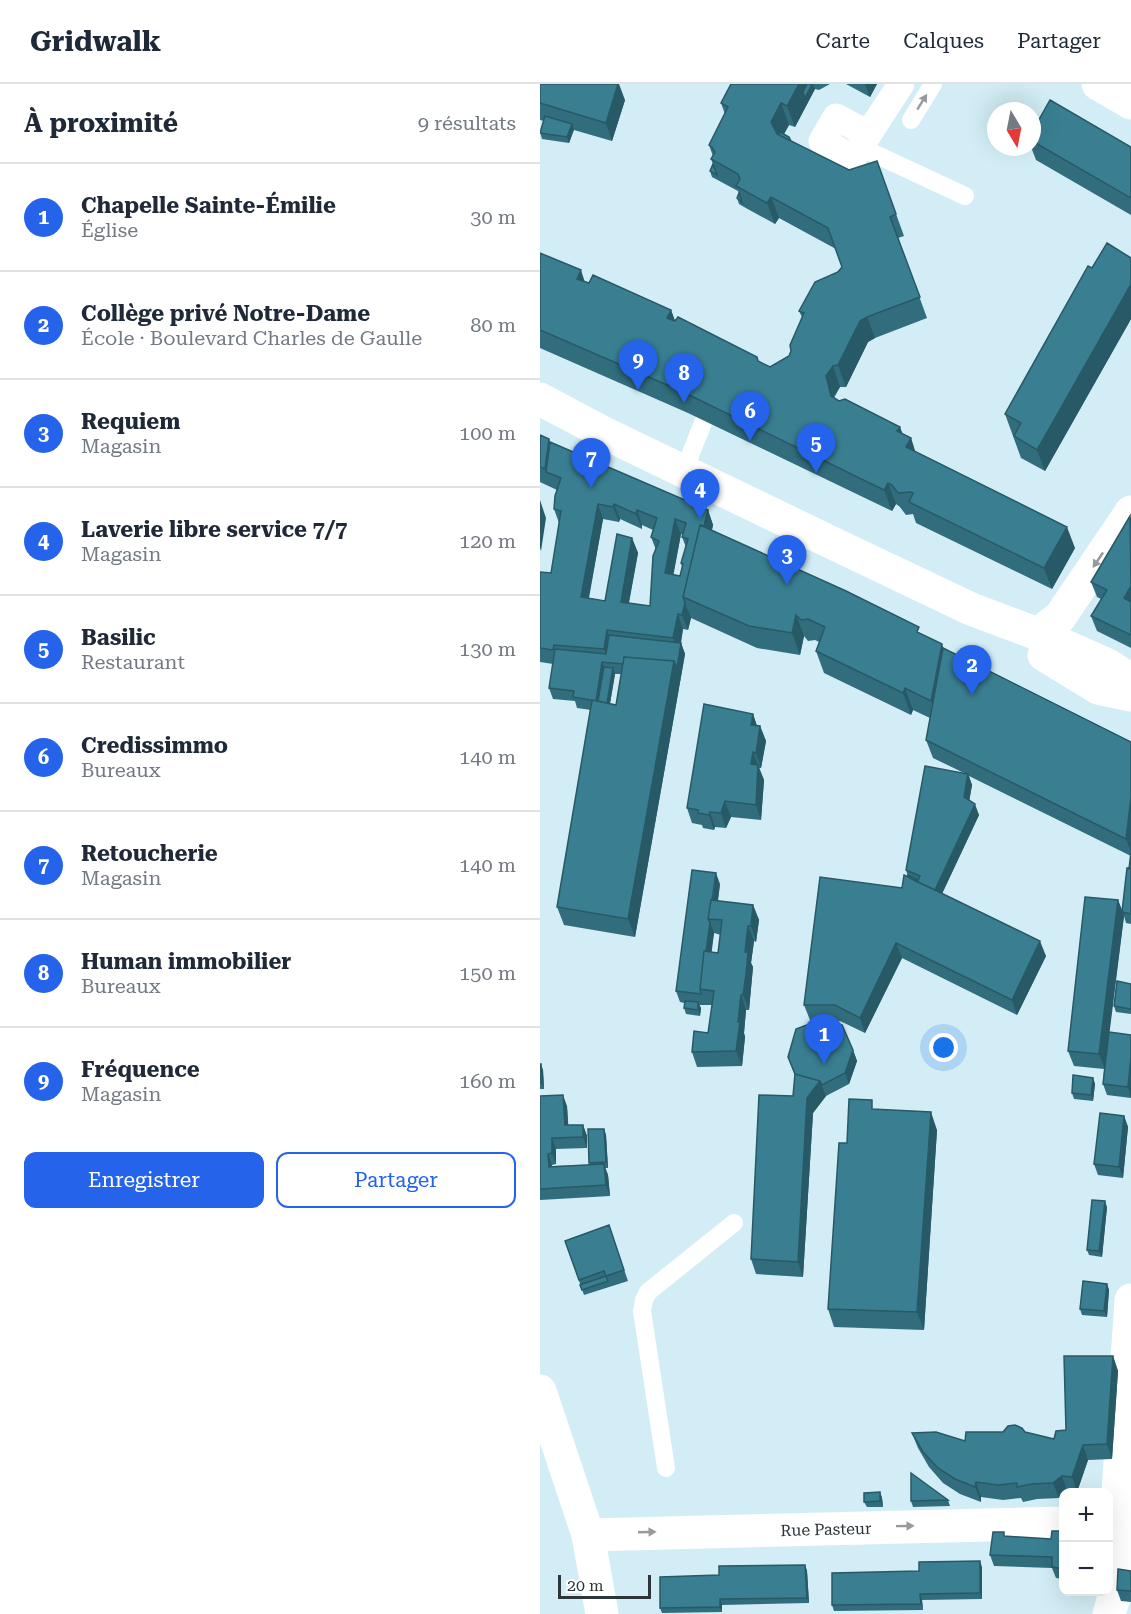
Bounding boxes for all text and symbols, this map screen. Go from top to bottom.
text: Gridwalk [30,25,161,58]
text: Carte [816,29,870,53]
text: Calques [903,29,984,53]
text: Partager [1017,29,1101,53]
one-way arrow [916,94,927,110]
north arrow [987,102,1041,156]
text: À proximité [24,108,178,138]
text: 9 résultats [418,111,516,135]
text: Chapelle Sainte-Émilie [81,193,336,218]
text: 1 [38,205,49,229]
text: 30 m [470,205,516,229]
text: Église [81,218,138,242]
text: Collège privé Notre-Dame [81,301,370,326]
text: 2 [38,313,49,337]
text: 80 m [470,313,516,337]
text: École · Boulevard Charles de Gaulle [81,326,422,350]
pin: 9 [618,340,658,390]
pin: 8 [664,354,704,403]
pin: 6 [730,392,770,441]
text: Requiem [81,409,180,434]
text: 3 [38,421,49,445]
text: 100 m [459,421,516,445]
pin: 5 [796,424,836,473]
text: Magasin [81,434,161,458]
pin: 7 [572,438,610,488]
pin: 4 [680,470,720,519]
text: Laverie libre service 7/7 [81,517,347,542]
text: 4 [38,529,49,553]
text: 120 m [459,529,516,553]
pin: 3 [768,536,806,585]
text: Magasin [81,542,161,566]
one-way arrow [1092,552,1104,568]
text: Basilic [81,625,156,650]
text: 5 [38,637,49,661]
text: 130 m [459,637,516,661]
pin: 2 [952,646,992,695]
text: Restaurant [81,650,185,674]
text: Credissimmo [81,733,228,758]
text: 6 [38,745,49,769]
text: 140 m [459,745,516,769]
text: Bureaux [81,758,160,782]
text: Retoucherie [81,841,218,866]
text: 7 [38,853,49,877]
text: 140 m [459,853,516,877]
text: Magasin [81,866,161,890]
text: Human immobilier [81,949,291,974]
text: 8 [38,961,49,985]
text: 150 m [459,961,516,985]
text: Bureaux [81,974,160,998]
pin: 1 [804,1014,844,1064]
your location [929,1033,958,1062]
text: Fréquence [81,1057,200,1082]
text: 9 [38,1069,49,1093]
text: 160 m [459,1069,516,1093]
text: Magasin [81,1082,161,1106]
button: Enregistrer [24,1152,264,1208]
button: Partager [276,1152,516,1208]
map controls [1059,1488,1113,1596]
button: + [1059,1488,1113,1542]
street label: Rue Pasteur [780,1518,872,1540]
one-way arrow [895,1522,914,1531]
one-way arrow [637,1528,656,1537]
button: − [1059,1542,1113,1596]
scale bar [558,1572,651,1600]
text: 20 m [567,1576,604,1595]

